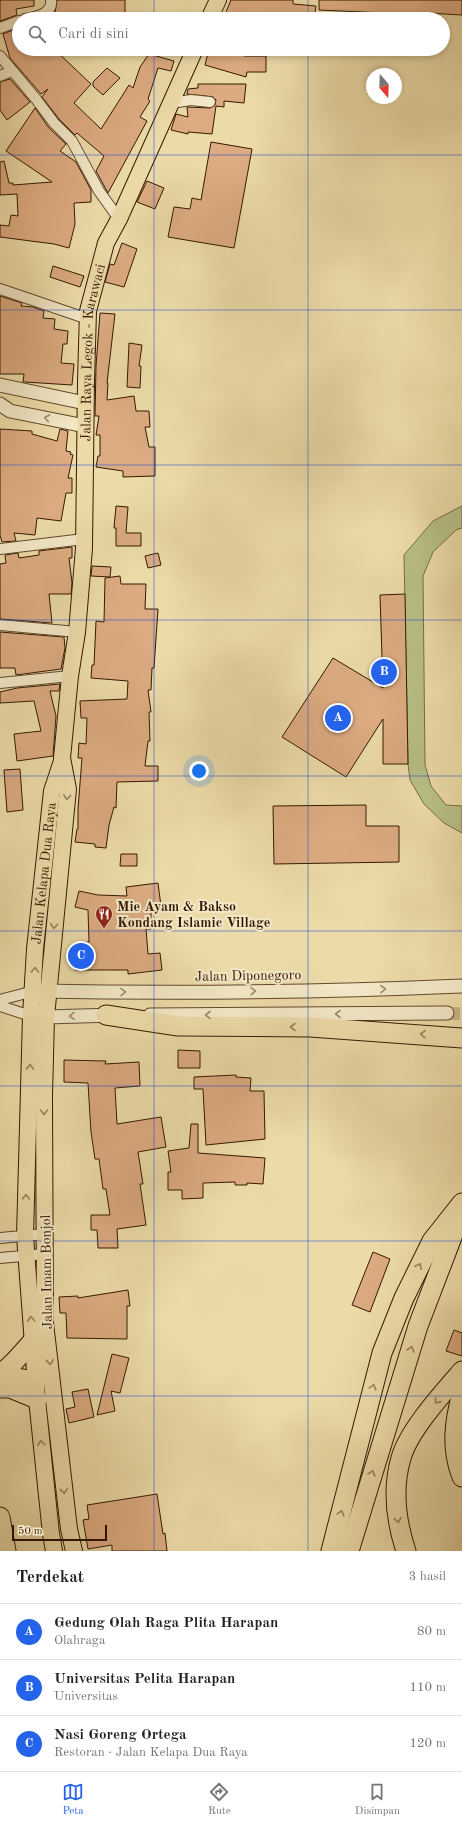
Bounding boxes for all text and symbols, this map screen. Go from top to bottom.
search box [12,12,450,56]
icon: search [26,23,48,45]
text: Cari di sini [58,27,129,42]
north arrow [366,68,402,104]
street label: Jalan Raya Legok - Karawaci [79,262,108,441]
one-way arrow [44,415,50,423]
pin: B [371,657,397,687]
pin: A [325,703,351,733]
your location [189,761,209,781]
one-way arrow [63,794,72,800]
street label: Jalan Kelapa Dua Raya [30,802,59,945]
place label: Mie Ayam & Bakso Kondang Islamic Village [117,900,270,930]
restaurant icon: Mie Ayam & Bakso Kondang Islamic Village [94,904,114,929]
one-way arrow [49,923,58,929]
pin: C [68,941,94,971]
one-way arrow [30,967,39,973]
street label: Jalan Diponegoro [195,968,302,984]
one-way arrow [380,984,386,993]
one-way arrow [250,987,256,995]
one-way arrow [120,988,126,996]
one-way arrow [205,1010,211,1019]
one-way arrow [335,1010,341,1018]
one-way arrow [69,1012,75,1020]
one-way arrow [290,1023,296,1031]
one-way arrow [420,1030,426,1038]
one-way arrow [26,1064,34,1070]
one-way arrow [40,1109,48,1115]
one-way arrow [22,1194,30,1200]
street label: Jalan Imam Bonjol [39,1214,55,1329]
one-way arrow [414,1263,422,1271]
one-way arrow [26,1316,35,1322]
one-way arrow [406,1346,415,1353]
one-way arrow [45,1359,54,1365]
one-way arrow [368,1384,377,1391]
one-way arrow [435,1397,442,1404]
one-way arrow [37,1440,46,1446]
one-way arrow [367,1470,376,1477]
one-way arrow [59,1488,68,1494]
one-way arrow [336,1510,345,1517]
one-way arrow [393,1517,402,1523]
scale bar [12,1523,107,1542]
text: 50 m [18,1526,43,1537]
text: Terdekat [16,1569,84,1586]
text: 3 hasil [409,1570,446,1583]
text: Gedung Olah Raga Plita Harapan [54,1616,278,1631]
text: A [24,1625,34,1638]
text: 80 m [417,1625,446,1638]
text: Olahraga [54,1634,105,1647]
text: Universitas Pelita Harapan [54,1672,235,1687]
text: B [24,1681,34,1694]
text: 110 m [409,1681,446,1694]
text: Universitas [54,1690,118,1703]
text: Nasi Goreng Ortega [54,1728,187,1743]
text: C [25,1737,33,1750]
text: 120 m [409,1737,446,1750]
text: Restoran · Jalan Kelapa Dua Raya [54,1746,248,1759]
tab: Peta [62,1781,84,1819]
tab: Rute [208,1781,231,1819]
tab: Disimpan [355,1781,400,1819]

